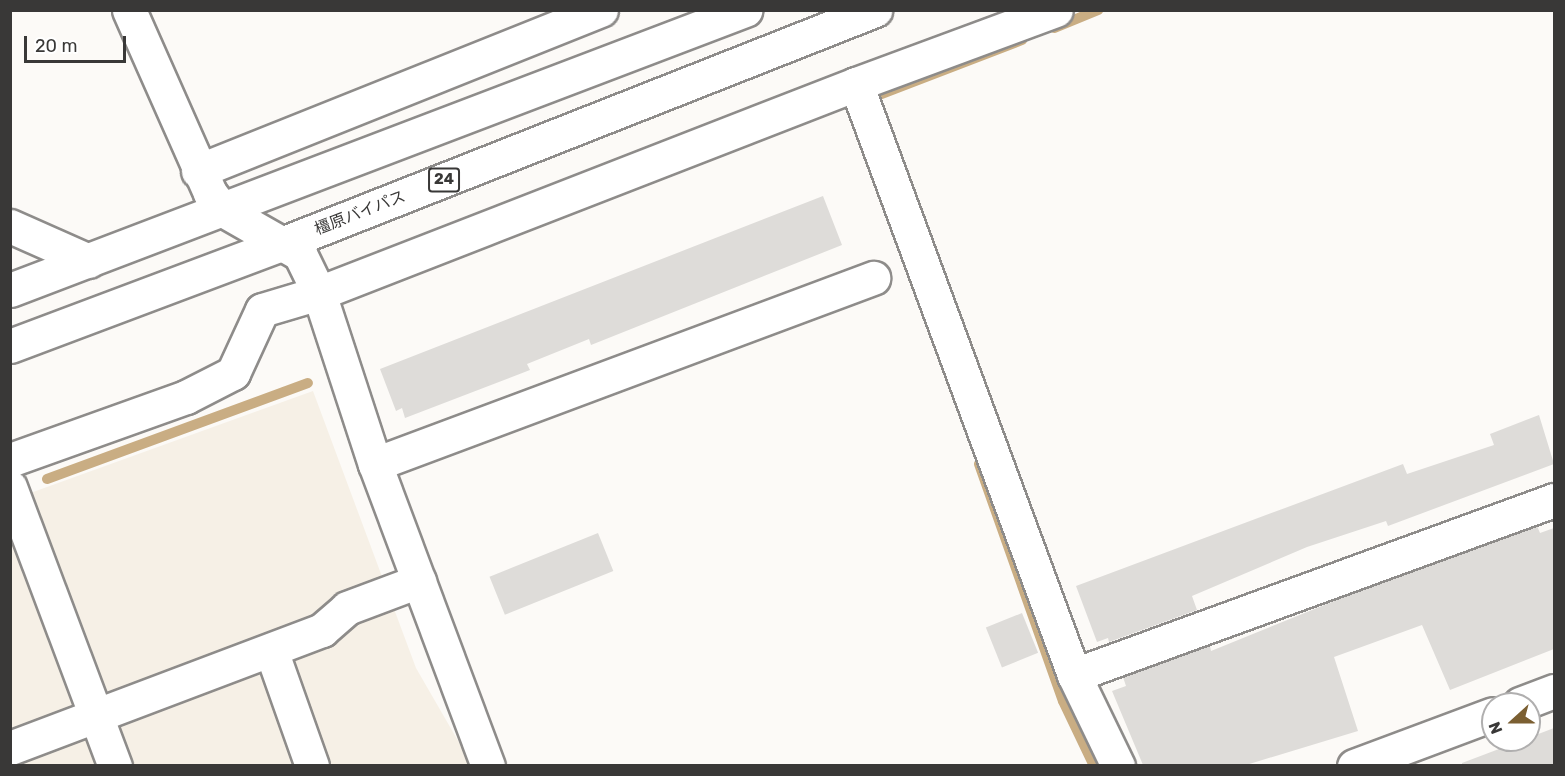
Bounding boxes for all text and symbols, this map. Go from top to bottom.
scale bar [27,24,129,62]
text: 20 m [35,35,77,57]
road number: 24 [428,168,460,192]
street label: 橿原バイパス [312,187,408,239]
north arrow [1481,692,1541,752]
text: N [1485,719,1507,737]

